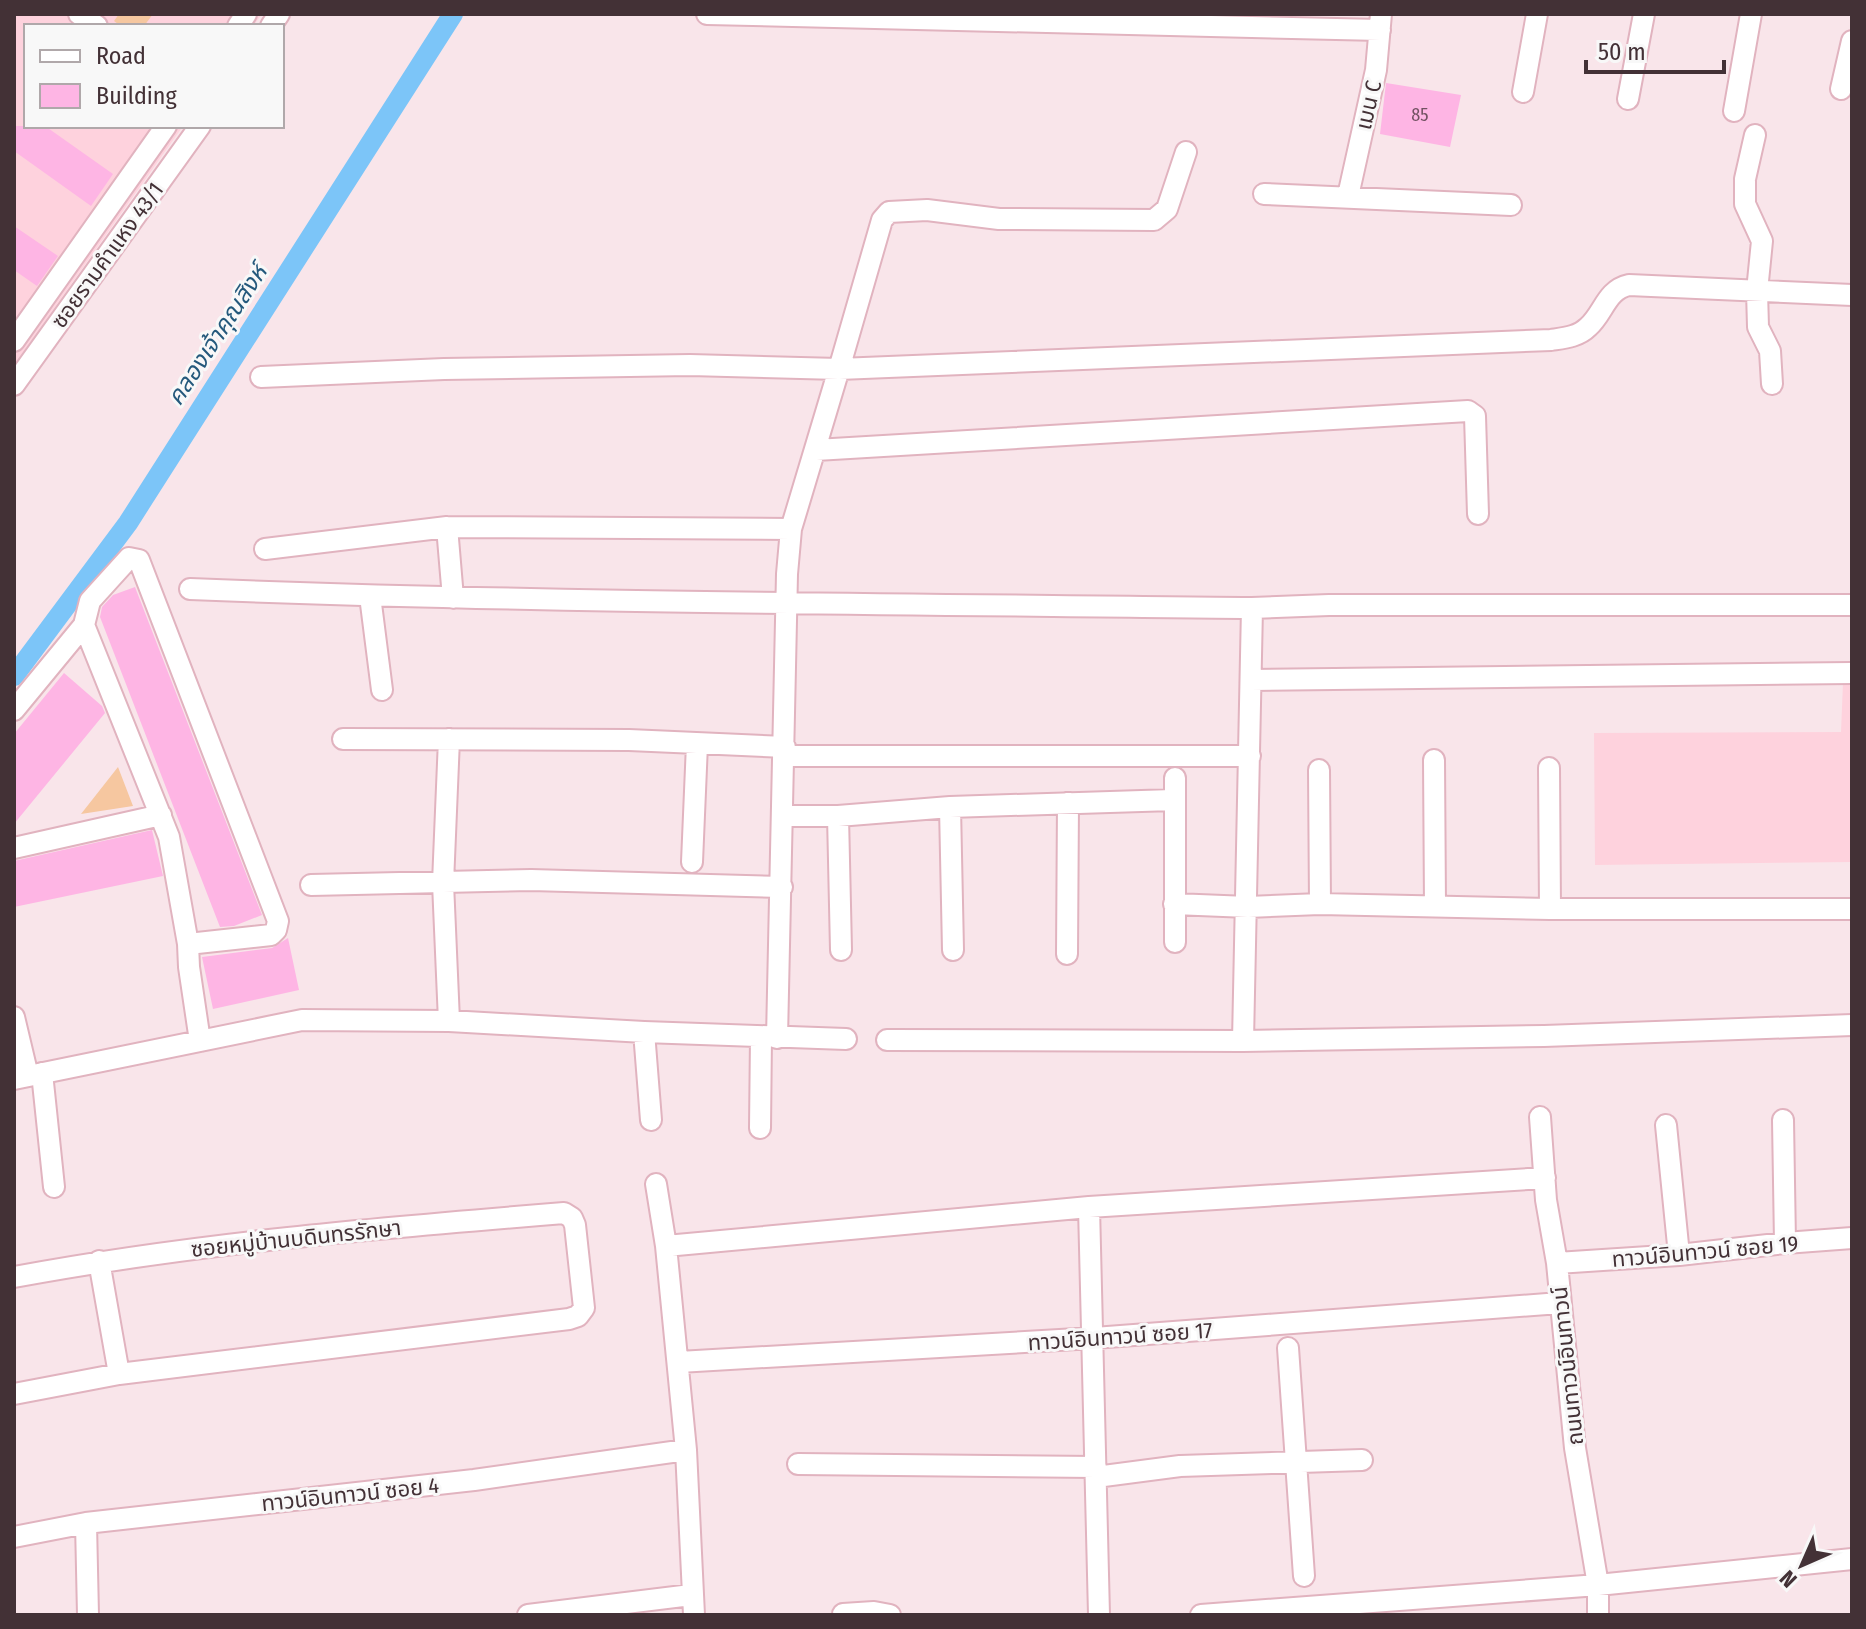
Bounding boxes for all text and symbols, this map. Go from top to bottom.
legend [24,24,284,128]
scale bar [1586,24,1724,74]
text: 50 m [1598,38,1646,66]
text: Road [96,42,146,70]
street label: เมน C [1350,78,1387,132]
text: Building [96,82,178,110]
house number: 85 [1411,104,1429,126]
street label: ซอยรามคำแหง 43/1 [46,177,169,333]
water label: คลองเจ้าคุณสิงห์ [161,256,276,411]
street label: ซอยหมู่บ้านบดินทรรักษา [189,1214,403,1263]
street label: ทาวน์อินทาวน์ ซอย 19 [1611,1230,1799,1273]
street label: ถนนทาวน์อินทาวน์ [1546,1285,1589,1447]
street label: ทาวน์อินทาวน์ ซอย 17 [1027,1317,1213,1356]
street label: ทาวน์อินทาวน์ ซอย 4 [260,1472,440,1517]
north arrow [1762,1525,1842,1605]
text: N [1774,1565,1802,1593]

